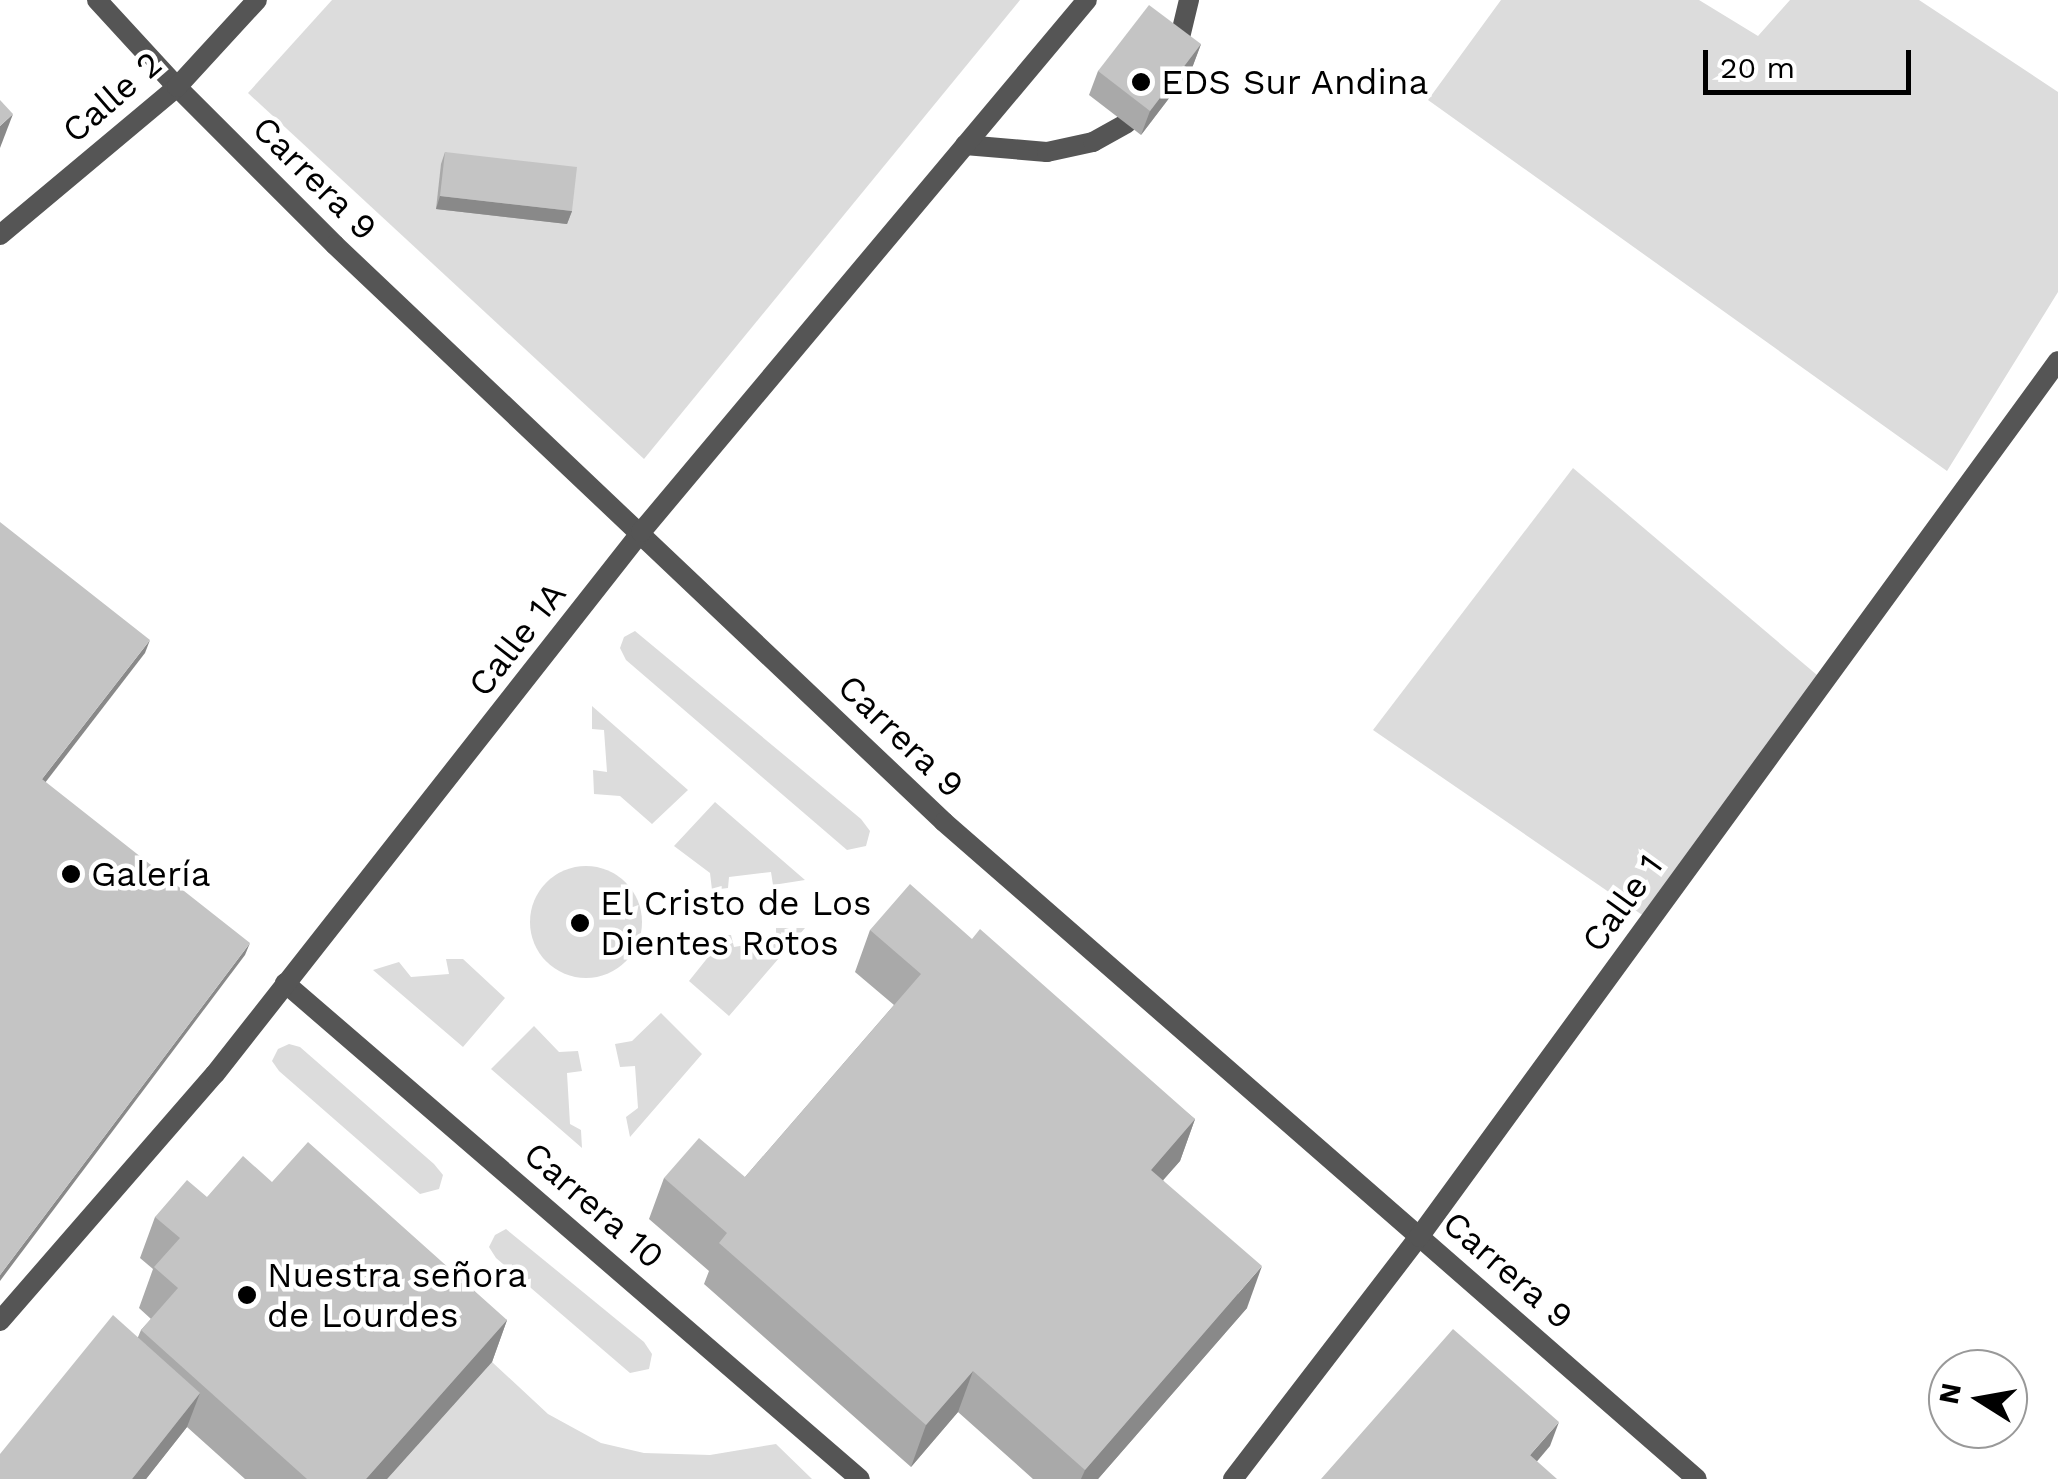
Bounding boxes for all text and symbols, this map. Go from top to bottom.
scale bar [1708,30,1916,92]
street label: Calle 2 [54,43,170,151]
text: 20 m [1720,50,1795,85]
place label: EDS Sur Andina [1161,61,1430,103]
marker: EDS Sur Andina [1130,71,1152,93]
street label: Carrera 9 [244,107,386,249]
street label: Calle 1A [459,573,575,705]
street label: Carrera 9 [829,666,973,806]
street label: Calle 1 [1572,846,1672,960]
place label: Galería [91,853,210,895]
marker: Galería [60,863,82,885]
place label: El Cristo de Los Dientes Rotos [600,882,873,964]
marker: El Cristo de Los Dientes Rotos [569,912,591,934]
street label: Carrera 10 [515,1132,673,1278]
street label: Carrera 9 [1434,1202,1582,1338]
place label: Nuestra señora de Lourdes [267,1254,528,1336]
marker: Nuestra señora de Lourdes [236,1284,258,1306]
north arrow [1928,1349,2028,1449]
text: N [1932,1380,1968,1407]

